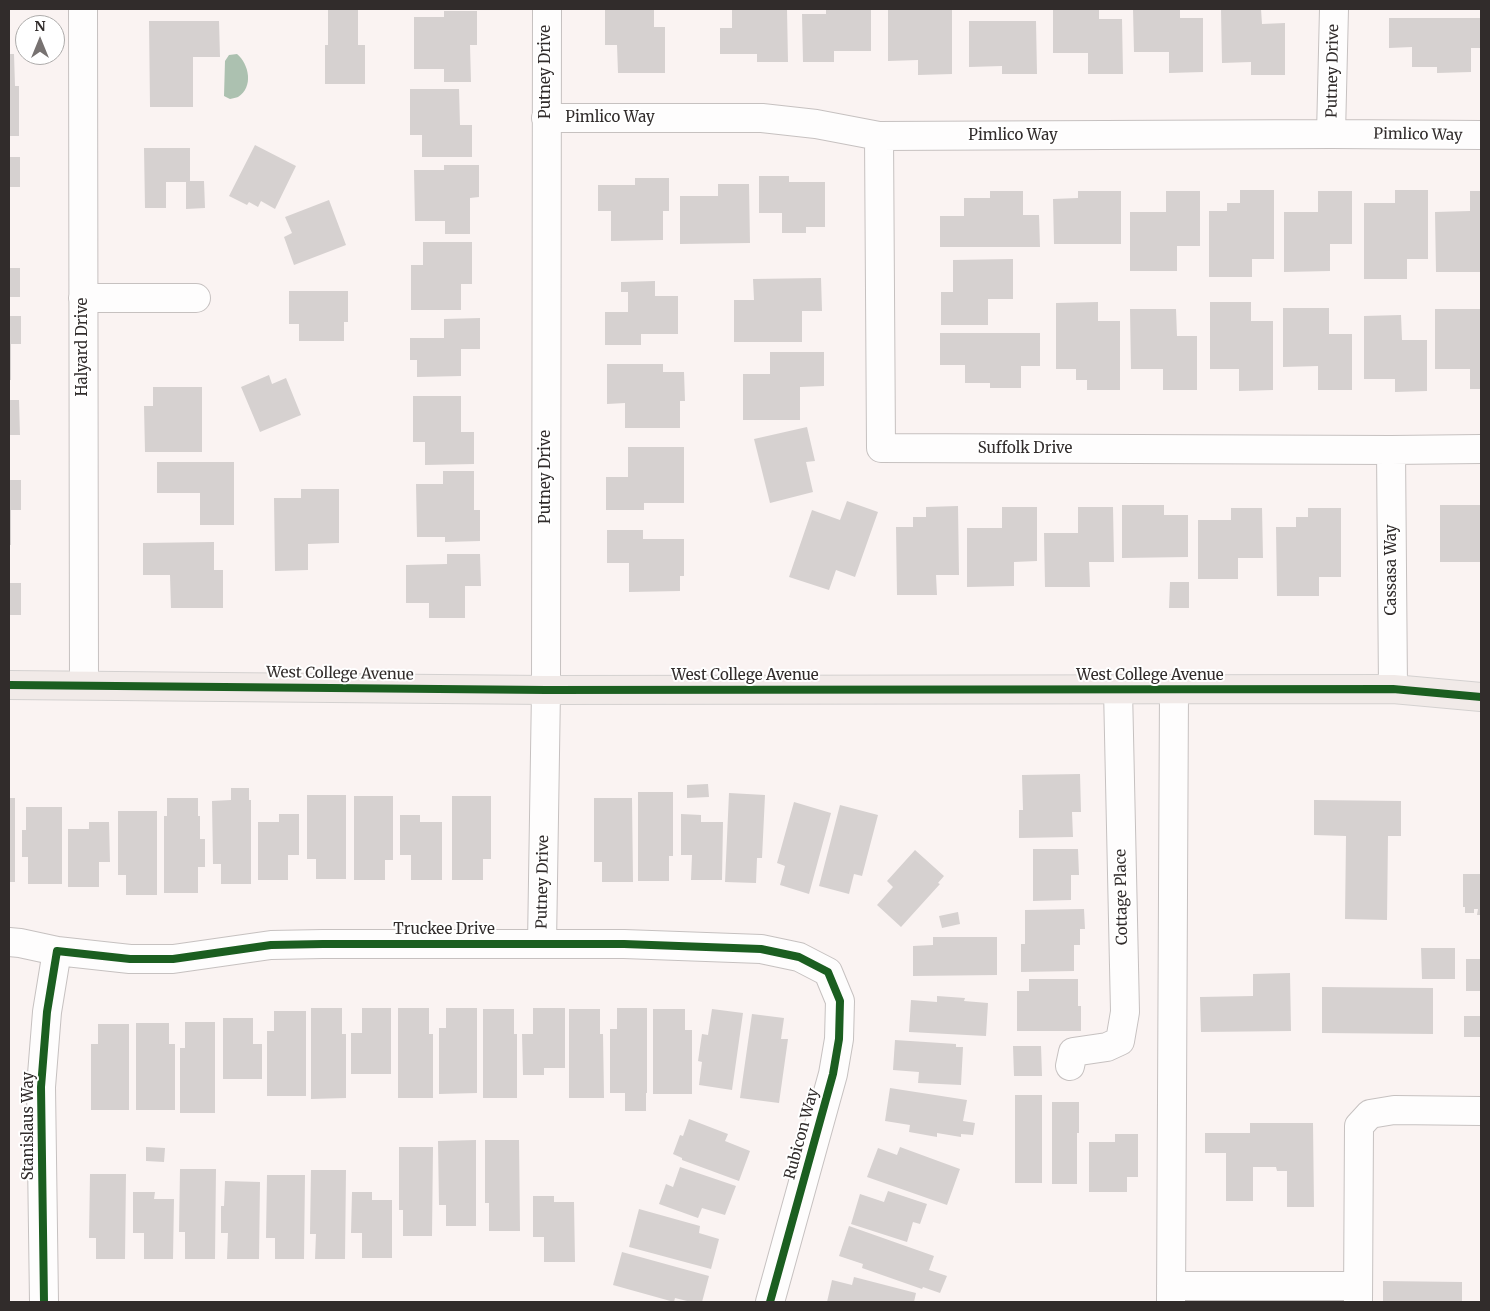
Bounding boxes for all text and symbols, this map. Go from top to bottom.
north arrow [15,15,65,65]
text: N [34,17,46,35]
street label: Putney Drive [1323,24,1343,118]
street label: Putney Drive [537,25,555,119]
street label: Pimlico Way [565,109,655,127]
street label: Pimlico Way [1373,125,1463,145]
street label: Pimlico Way [968,127,1058,145]
street label: Halyard Drive [74,298,92,396]
street label: Putney Drive [537,430,555,524]
street label: Suffolk Drive [978,440,1072,458]
street label: Cassasa Way [1383,524,1401,616]
street label: West College Avenue [266,664,414,684]
street label: West College Avenue [671,667,819,685]
street label: West College Avenue [1076,667,1224,685]
street label: Putney Drive [533,835,553,929]
street label: Cottage Place [1112,849,1132,945]
street label: Truckee Drive [393,921,495,939]
street label: Stanislaus Way [20,1072,38,1180]
street label: Rubicon Way [781,1086,823,1182]

